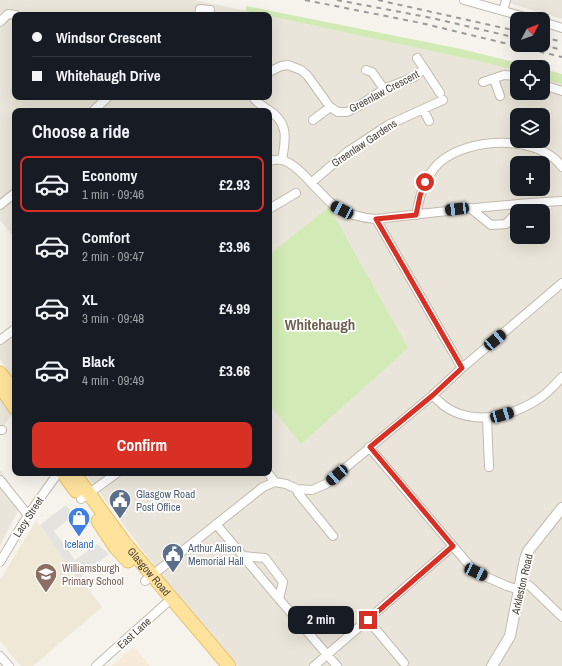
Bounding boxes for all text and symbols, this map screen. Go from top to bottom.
north arrow [510,12,550,52]
map controls [510,12,550,244]
text: Windsor Crescent [56,27,161,48]
button: locate [510,60,550,100]
text: Whitehaugh Drive [56,65,161,86]
street label: Greenlaw Crescent [347,66,422,115]
button: layers [510,108,550,148]
street label: Greenlaw Gardens [329,116,400,170]
text: Choose a ride [32,119,130,144]
button: + [510,156,550,196]
text: Economy [82,165,137,186]
icon: car [34,166,70,202]
route start [416,173,434,191]
text: £2.93 [219,174,250,195]
text: 1 min · 09:46 [82,186,144,203]
car [329,199,355,221]
car [444,202,470,216]
button: − [510,204,550,244]
text: Comfort [82,227,130,248]
icon: car [34,228,70,264]
text: £3.96 [219,236,250,257]
text: 2 min · 09:47 [82,248,144,265]
text: XL [82,289,98,310]
icon: car [34,290,70,326]
text: £4.99 [219,298,250,319]
text: 3 min · 09:48 [82,310,144,327]
district label: Whitehaugh [285,314,355,335]
car [482,328,508,352]
text: Black [82,351,115,372]
icon: car [34,352,70,388]
text: £3.66 [219,360,250,381]
text: 4 min · 09:49 [82,372,144,389]
car [489,406,515,424]
button: Confirm [32,422,252,468]
car [324,463,350,487]
public building icon: Glasgow Road Post Office [107,487,133,520]
place label: Glasgow Road Post Office [136,487,195,514]
street label: Lacy Street [10,494,47,540]
shop icon: Iceland [66,505,92,538]
place label: Iceland [64,537,94,551]
public building icon: Arthur Allison Memorial Hall [160,541,186,574]
place label: Arthur Allison Memorial Hall [187,541,244,568]
street label: Glasgow Road [125,544,174,599]
street label: Arkleston Road [508,552,536,617]
school or university icon: Williamsburgh Primary School [33,561,59,594]
place label: Williamsburgh Primary School [62,561,124,588]
car [463,561,489,583]
callout: 2 min [288,606,354,634]
text: 2 min [307,611,335,628]
route end [359,611,377,629]
street label: East Lane [114,614,154,652]

